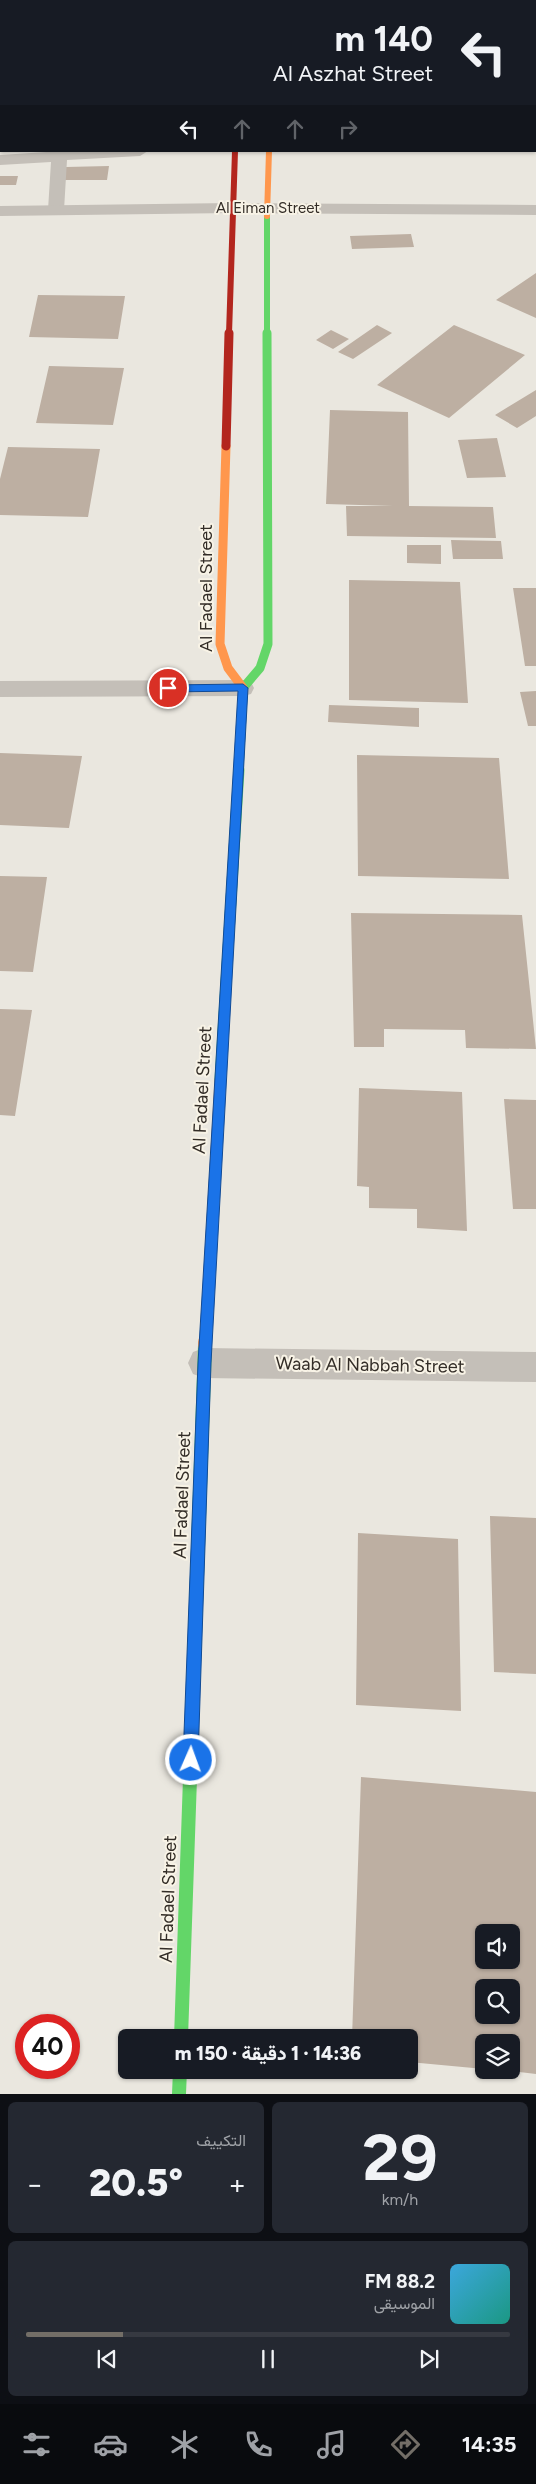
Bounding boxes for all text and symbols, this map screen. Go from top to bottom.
text: 140 m [335,18,433,60]
icon: left [451,20,516,85]
text: Al Aszhat Street [273,60,433,87]
icon: left [175,115,203,143]
icon: ahead [228,115,256,143]
icon: ahead [281,115,309,143]
icon: right [334,115,362,143]
street label: Al Eiman Street [216,199,320,217]
street label: Al Fadael Street [195,524,217,652]
pin [147,667,189,709]
icon: arrive [154,674,182,702]
street label: Al Fadael Street [188,1025,216,1154]
street label: Waab Al Nabbah Street [275,1352,465,1378]
street label: Al Fadael Street [169,1431,195,1559]
position arrow [164,1733,216,1785]
street label: Al Fadael Street [155,1835,181,1963]
map controls [475,1924,520,2079]
button: sound [475,1924,520,1969]
button: search [475,1979,520,2024]
speed limit sign: 40 [15,2014,80,2079]
button: layers [475,2034,520,2079]
text: 14:36 · 1 دقيقة · 150 m [175,2042,361,2065]
text: 29 [362,2118,438,2196]
text: التكييف [196,2131,246,2150]
text: 20.5° [89,2160,183,2206]
text: − [26,2167,43,2201]
text: + [229,2167,246,2201]
text: km/h [382,2190,418,2209]
text: 88.2 FM [365,2270,435,2293]
text: الموسيقى [374,2294,435,2313]
icon: previous [93,2345,121,2373]
icon: pause [254,2345,282,2373]
icon: next [415,2345,443,2373]
icon: filters [19,2427,54,2462]
icon: car [93,2427,128,2462]
icon: climate [167,2427,202,2462]
icon: phone [241,2427,276,2462]
icon: music [314,2427,349,2462]
icon: directions [388,2427,423,2462]
text: 14:35 [462,2431,517,2458]

